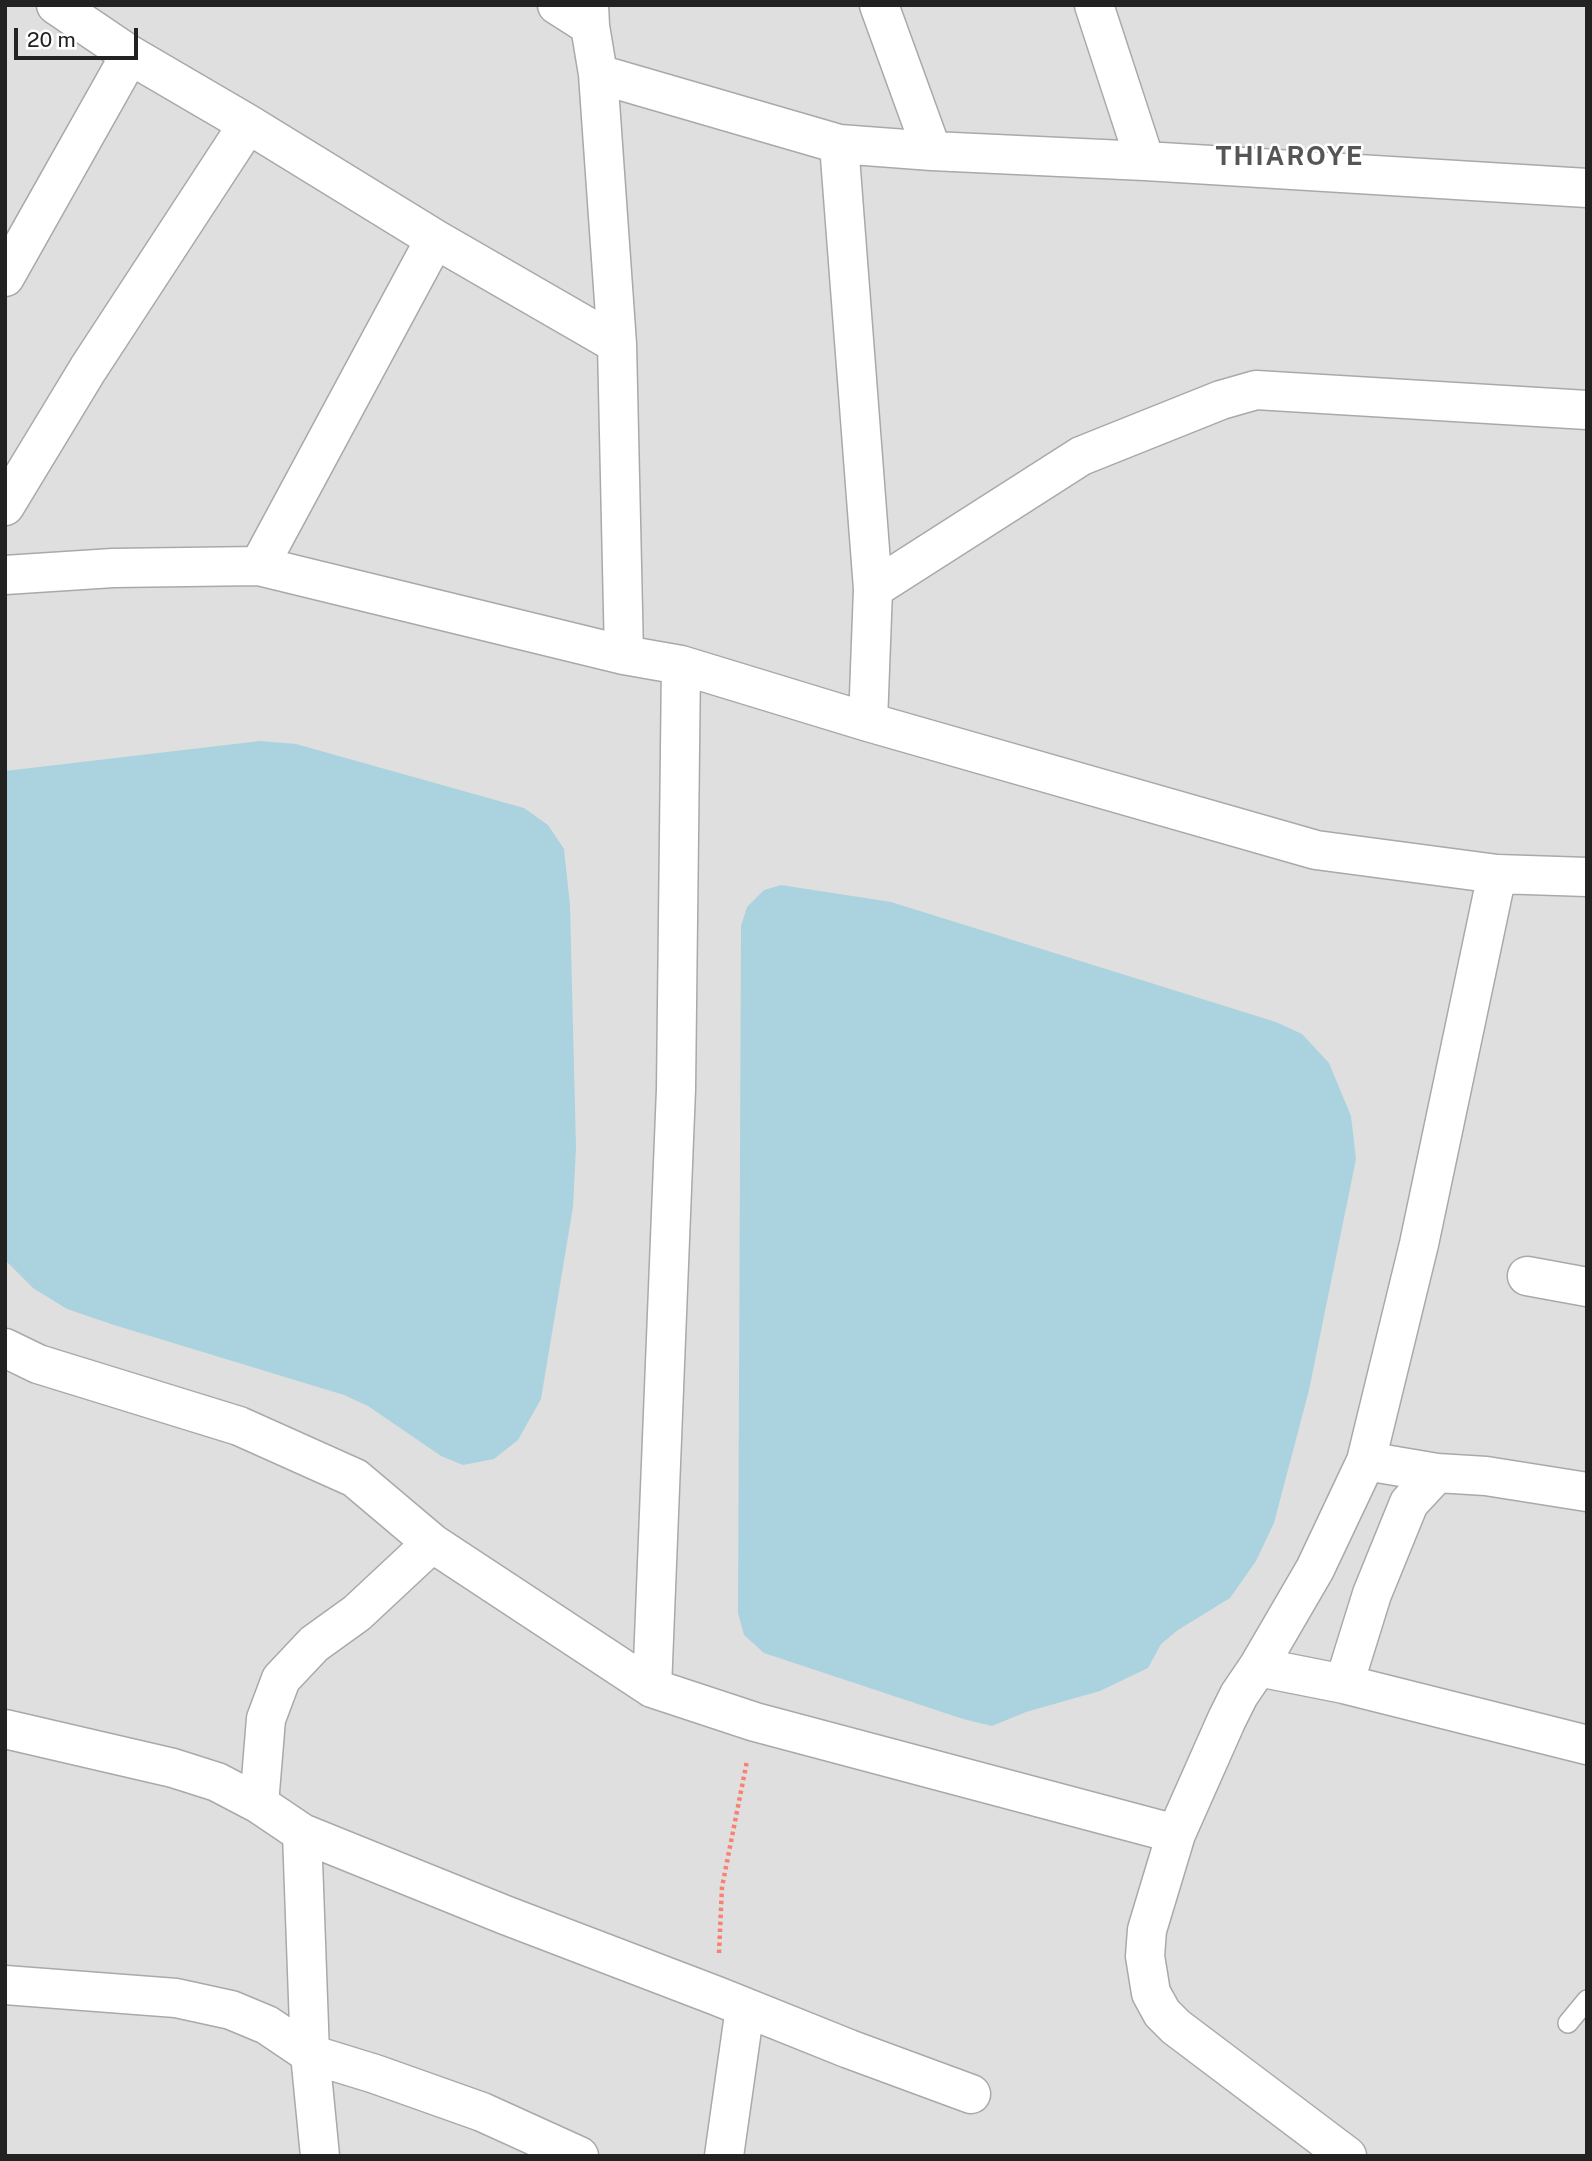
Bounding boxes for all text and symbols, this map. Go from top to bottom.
scale bar [18,14,142,58]
text: 20 m [27,27,76,52]
district label: THIAROYE [1216,141,1364,173]

